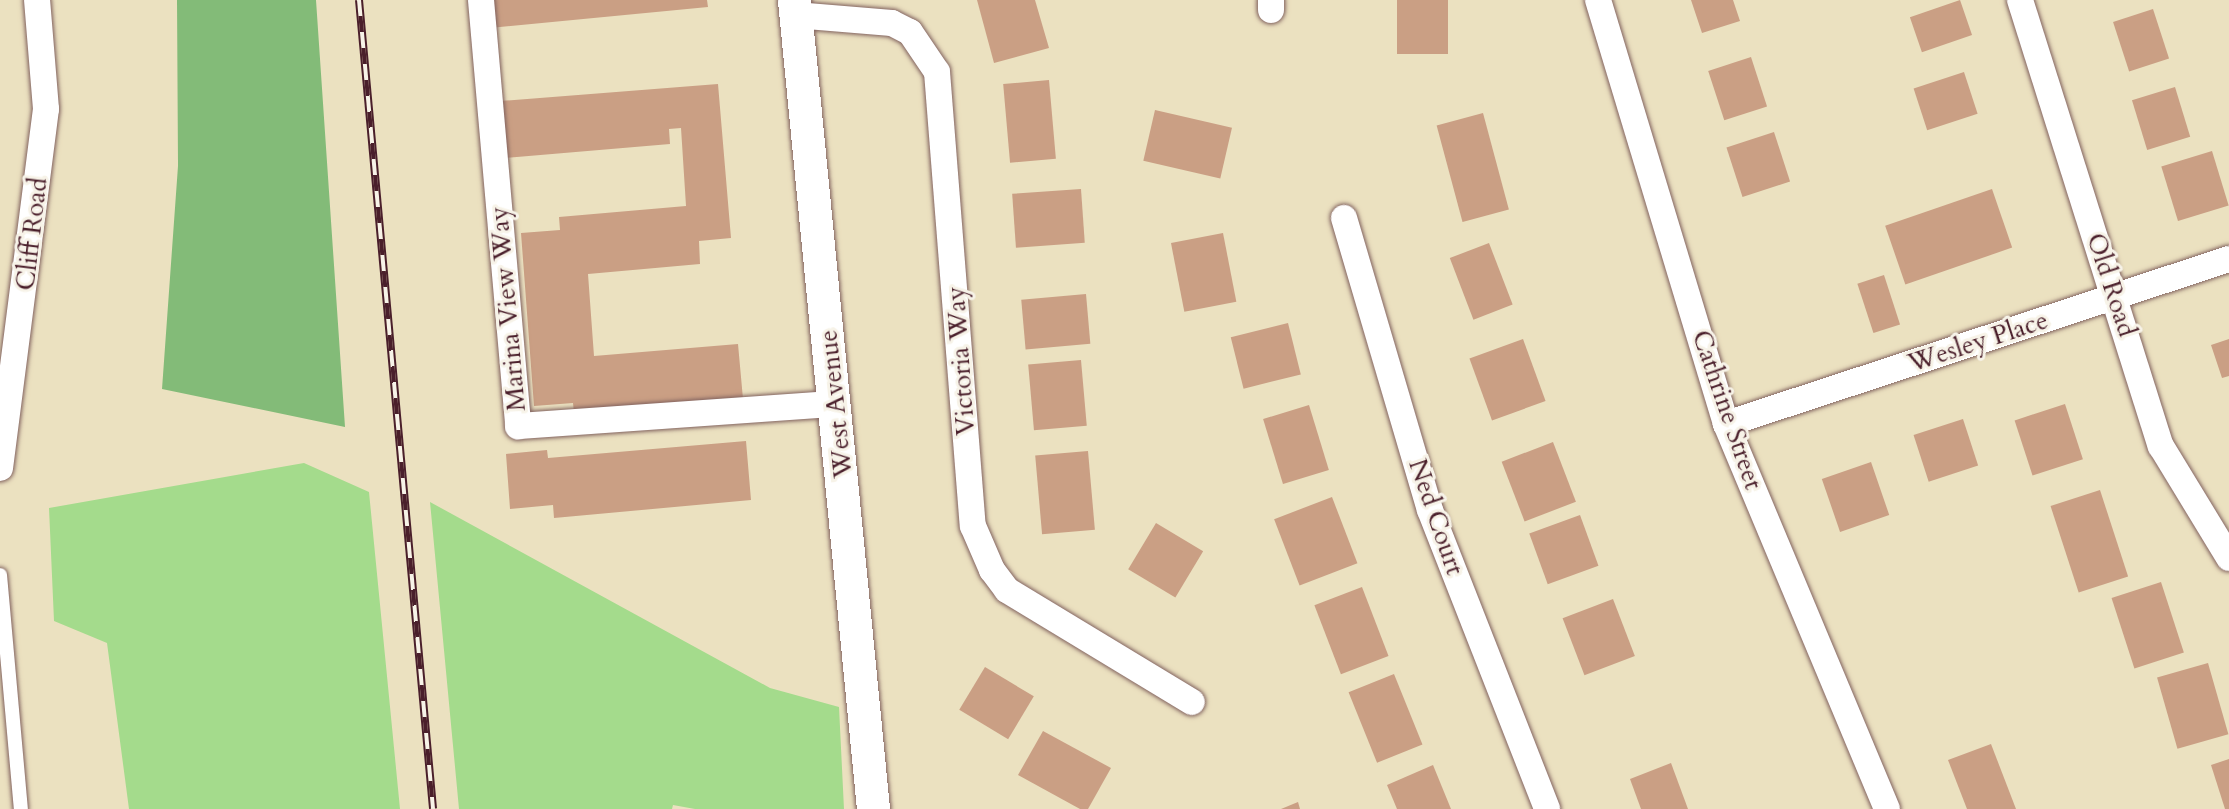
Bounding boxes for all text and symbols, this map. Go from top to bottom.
street label: Cliff Road [10,176,54,292]
street label: Marina View Way [484,205,532,413]
street label: Old Road [2080,229,2142,341]
street label: Victoria Way [940,285,982,437]
street label: Wesley Place [1904,305,2052,379]
street label: Cathrine Street [1685,326,1769,494]
street label: West Avenue [813,328,859,480]
street label: Ned Court [1402,455,1470,579]

